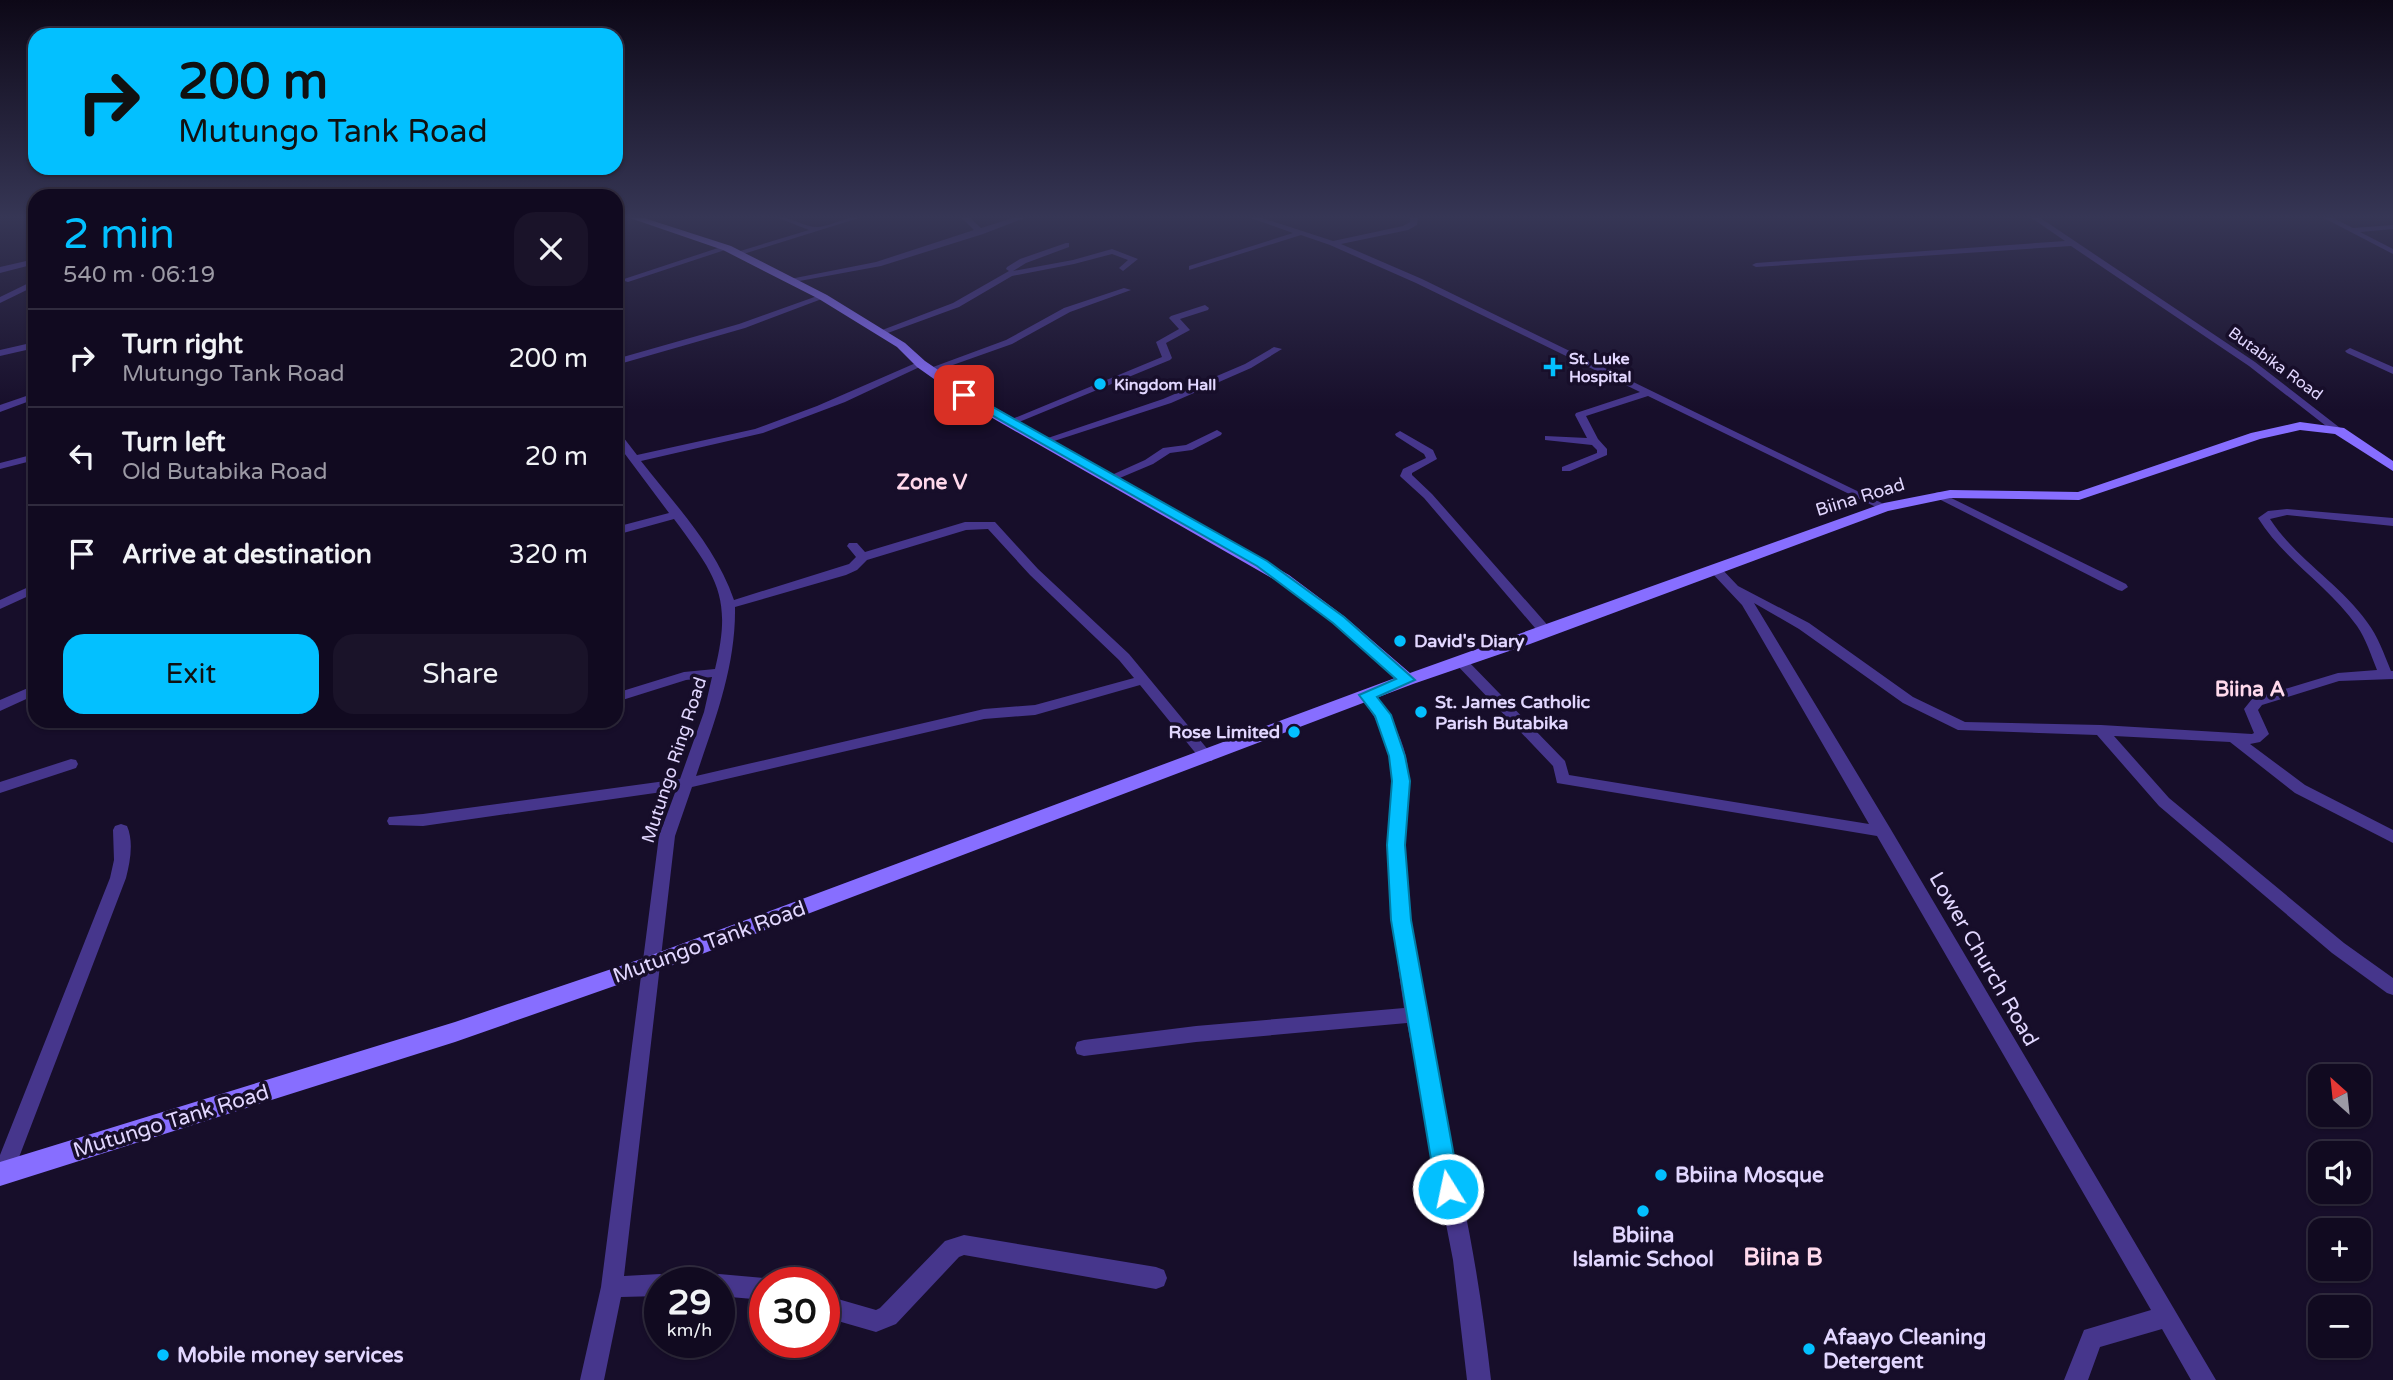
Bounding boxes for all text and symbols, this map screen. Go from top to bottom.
text: 200 m [178,53,328,112]
icon: right [63,56,154,147]
text: Mutungo Tank Road [178,113,488,151]
text: 2 min [63,209,175,260]
button: close [514,212,588,286]
text: 540 m · 06:19 [63,261,215,289]
street label: Butabika Road [2224,323,2327,405]
text: Turn right [122,329,243,360]
icon: right [63,339,101,377]
text: 200 m [508,343,588,374]
place label: St. Luke Hospital [1569,349,1631,387]
marker: St. Luke Hospital [1543,357,1563,377]
text: Mutungo Tank Road [122,360,345,388]
pin [934,365,994,425]
place label: Kingdom Hall [1114,375,1216,395]
icon: arrive [945,376,983,414]
marker: Kingdom Hall [1092,376,1108,392]
text: Turn left [122,427,225,458]
icon: left [63,437,101,475]
text: 20 m [525,441,588,472]
text: Old Butabika Road [122,458,327,486]
district label: Zone V [897,470,968,495]
street label: Biina Road [1813,473,1907,521]
icon: arrive [63,535,101,573]
text: Arrive at destination [122,539,372,570]
text: 320 m [508,539,588,570]
place label: David's Diary [1414,630,1525,652]
marker: David's Diary [1392,633,1408,649]
button: Exit [63,634,319,714]
button: Share [333,634,588,714]
street label: Mutungo Ring Road [637,674,711,846]
district label: Biina A [2215,677,2285,702]
place label: St. James Catholic Parish Butabika [1435,691,1591,734]
marker: St. James Catholic Parish Butabika [1413,704,1429,720]
place label: Rose Limited [1169,721,1280,743]
marker: Rose Limited [1286,724,1302,740]
street label: Lower Church Road [1924,868,2044,1051]
street label: Mutungo Tank Road [609,896,809,989]
north arrow [2308,1064,2371,1127]
map controls [2308,1064,2371,1358]
street label: Mutungo Tank Road [70,1080,272,1163]
button: sound [2308,1141,2371,1204]
position arrow [1411,1152,1485,1226]
place label: Bbiina Mosque [1675,1163,1824,1188]
marker: Bbiina Mosque [1653,1167,1669,1183]
marker: Bbiina Islamic School [1635,1203,1651,1219]
button: + [2308,1218,2371,1281]
place label: Bbiina Islamic School [1572,1223,1714,1272]
district label: Biina B [1743,1243,1823,1272]
speed limit sign: 30 [749,1267,840,1358]
text: 29 [668,1282,711,1324]
button: − [2308,1295,2371,1358]
text: km/h [667,1319,712,1341]
place label: Afaayo Cleaning Detergent [1823,1325,1986,1374]
marker: Afaayo Cleaning Detergent [1801,1341,1817,1357]
place label: Mobile money services [177,1343,404,1368]
marker: Mobile money services [155,1347,171,1363]

